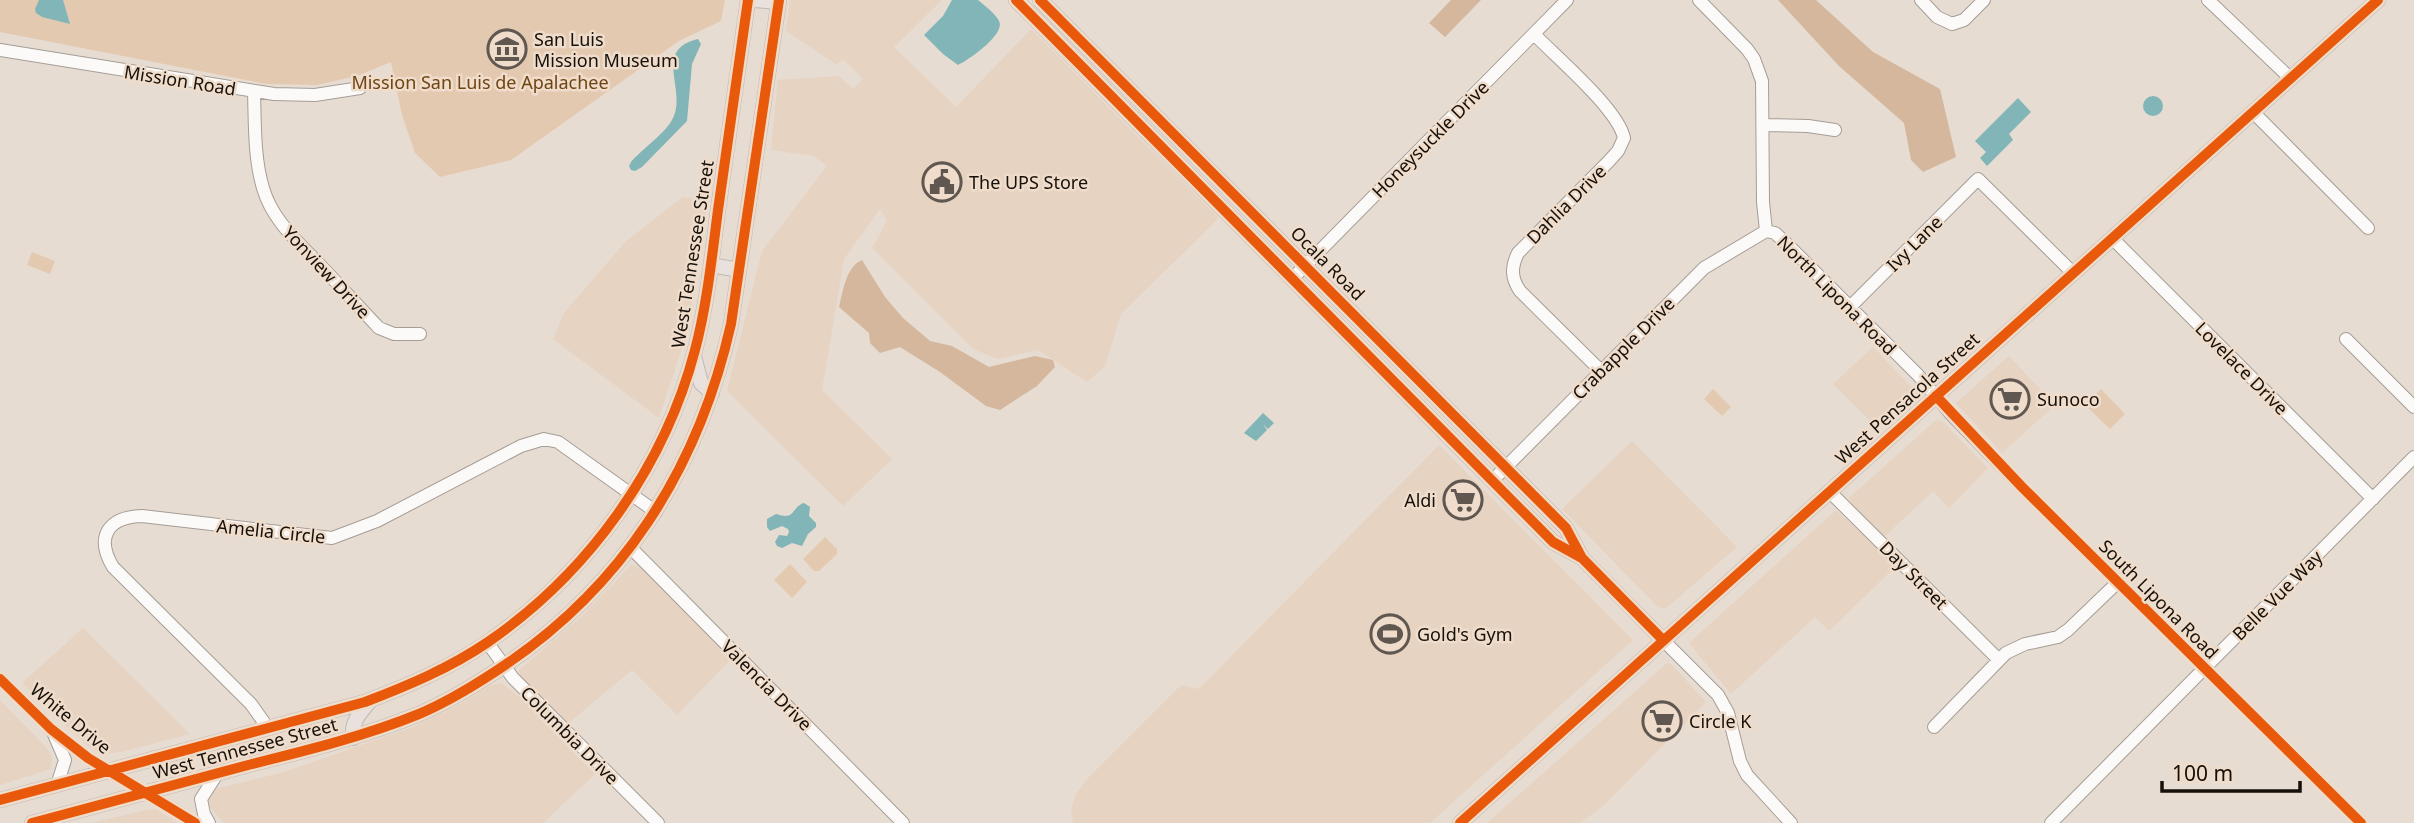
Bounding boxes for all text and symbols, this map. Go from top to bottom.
place label: San Luis Mission Museum [534,27,678,72]
museum icon: San Luis Mission Museum [486,28,528,70]
street label: Mission Road [122,59,238,101]
park label: Mission San Luis de Apalachee [351,70,609,94]
street label: Honeysuckle Drive [1366,75,1494,203]
street label: West Tennessee Street [665,158,719,350]
street label: Dahlia Drive [1521,159,1611,249]
public building icon: The UPS Store [921,161,963,203]
place label: The UPS Store [969,170,1088,194]
street label: Ivy Lane [1881,210,1947,276]
street label: Yonview Drive [278,221,376,323]
street label: Ocala Road [1286,221,1370,305]
street label: North Lipona Road [1772,230,1902,360]
street label: Crabapple Drive [1566,291,1680,405]
street label: Lovelace Drive [2190,316,2294,420]
street label: West Pensacola Street [1830,326,1985,469]
supermarket icon: Sunoco [1989,378,2031,420]
place label: Sunoco [2037,387,2100,411]
supermarket icon: Aldi [1442,479,1484,521]
place label: Aldi [1404,488,1436,512]
street label: Amelia Circle [215,513,327,549]
street label: South Lipona Road [2094,534,2224,664]
street label: Day Street [1875,536,1954,615]
street label: Belle Vue Way [2227,544,2328,645]
sports icon: Gold's Gym [1369,613,1411,655]
place label: Gold's Gym [1417,622,1513,646]
street label: Valencia Drive [716,634,818,736]
street label: White Drive [26,677,116,759]
street label: Columbia Drive [516,681,624,789]
supermarket icon: Circle K [1641,700,1683,742]
place label: Circle K [1689,709,1752,733]
street label: West Tennessee Street [150,712,340,784]
scale bar [2162,750,2300,794]
text: 100 m [2172,759,2233,787]

